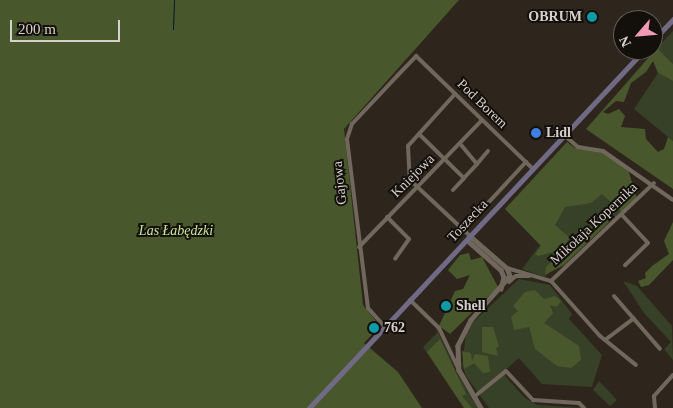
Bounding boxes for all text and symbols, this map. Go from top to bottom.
place label: OBRUM [528,9,582,25]
scale bar [12,10,122,42]
north arrow [613,10,663,60]
marker: OBRUM [586,11,598,23]
text: 200 m [18,21,56,37]
text: N [616,34,634,49]
street label: Pod Borem [453,76,511,132]
place label: Lidl [546,125,571,141]
marker: Lidl [530,127,542,139]
street label: Kniejowa [388,151,438,201]
street label: Gajowa [329,160,351,206]
street label: Mikołaja Kopernika [547,179,641,269]
street label: Toszecka [444,196,492,246]
park label: Las Łabędzki [139,223,213,239]
place label: Shell [456,298,486,314]
marker: Shell [440,300,452,312]
place label: 762 [384,320,405,336]
marker: 762 [368,322,380,334]

